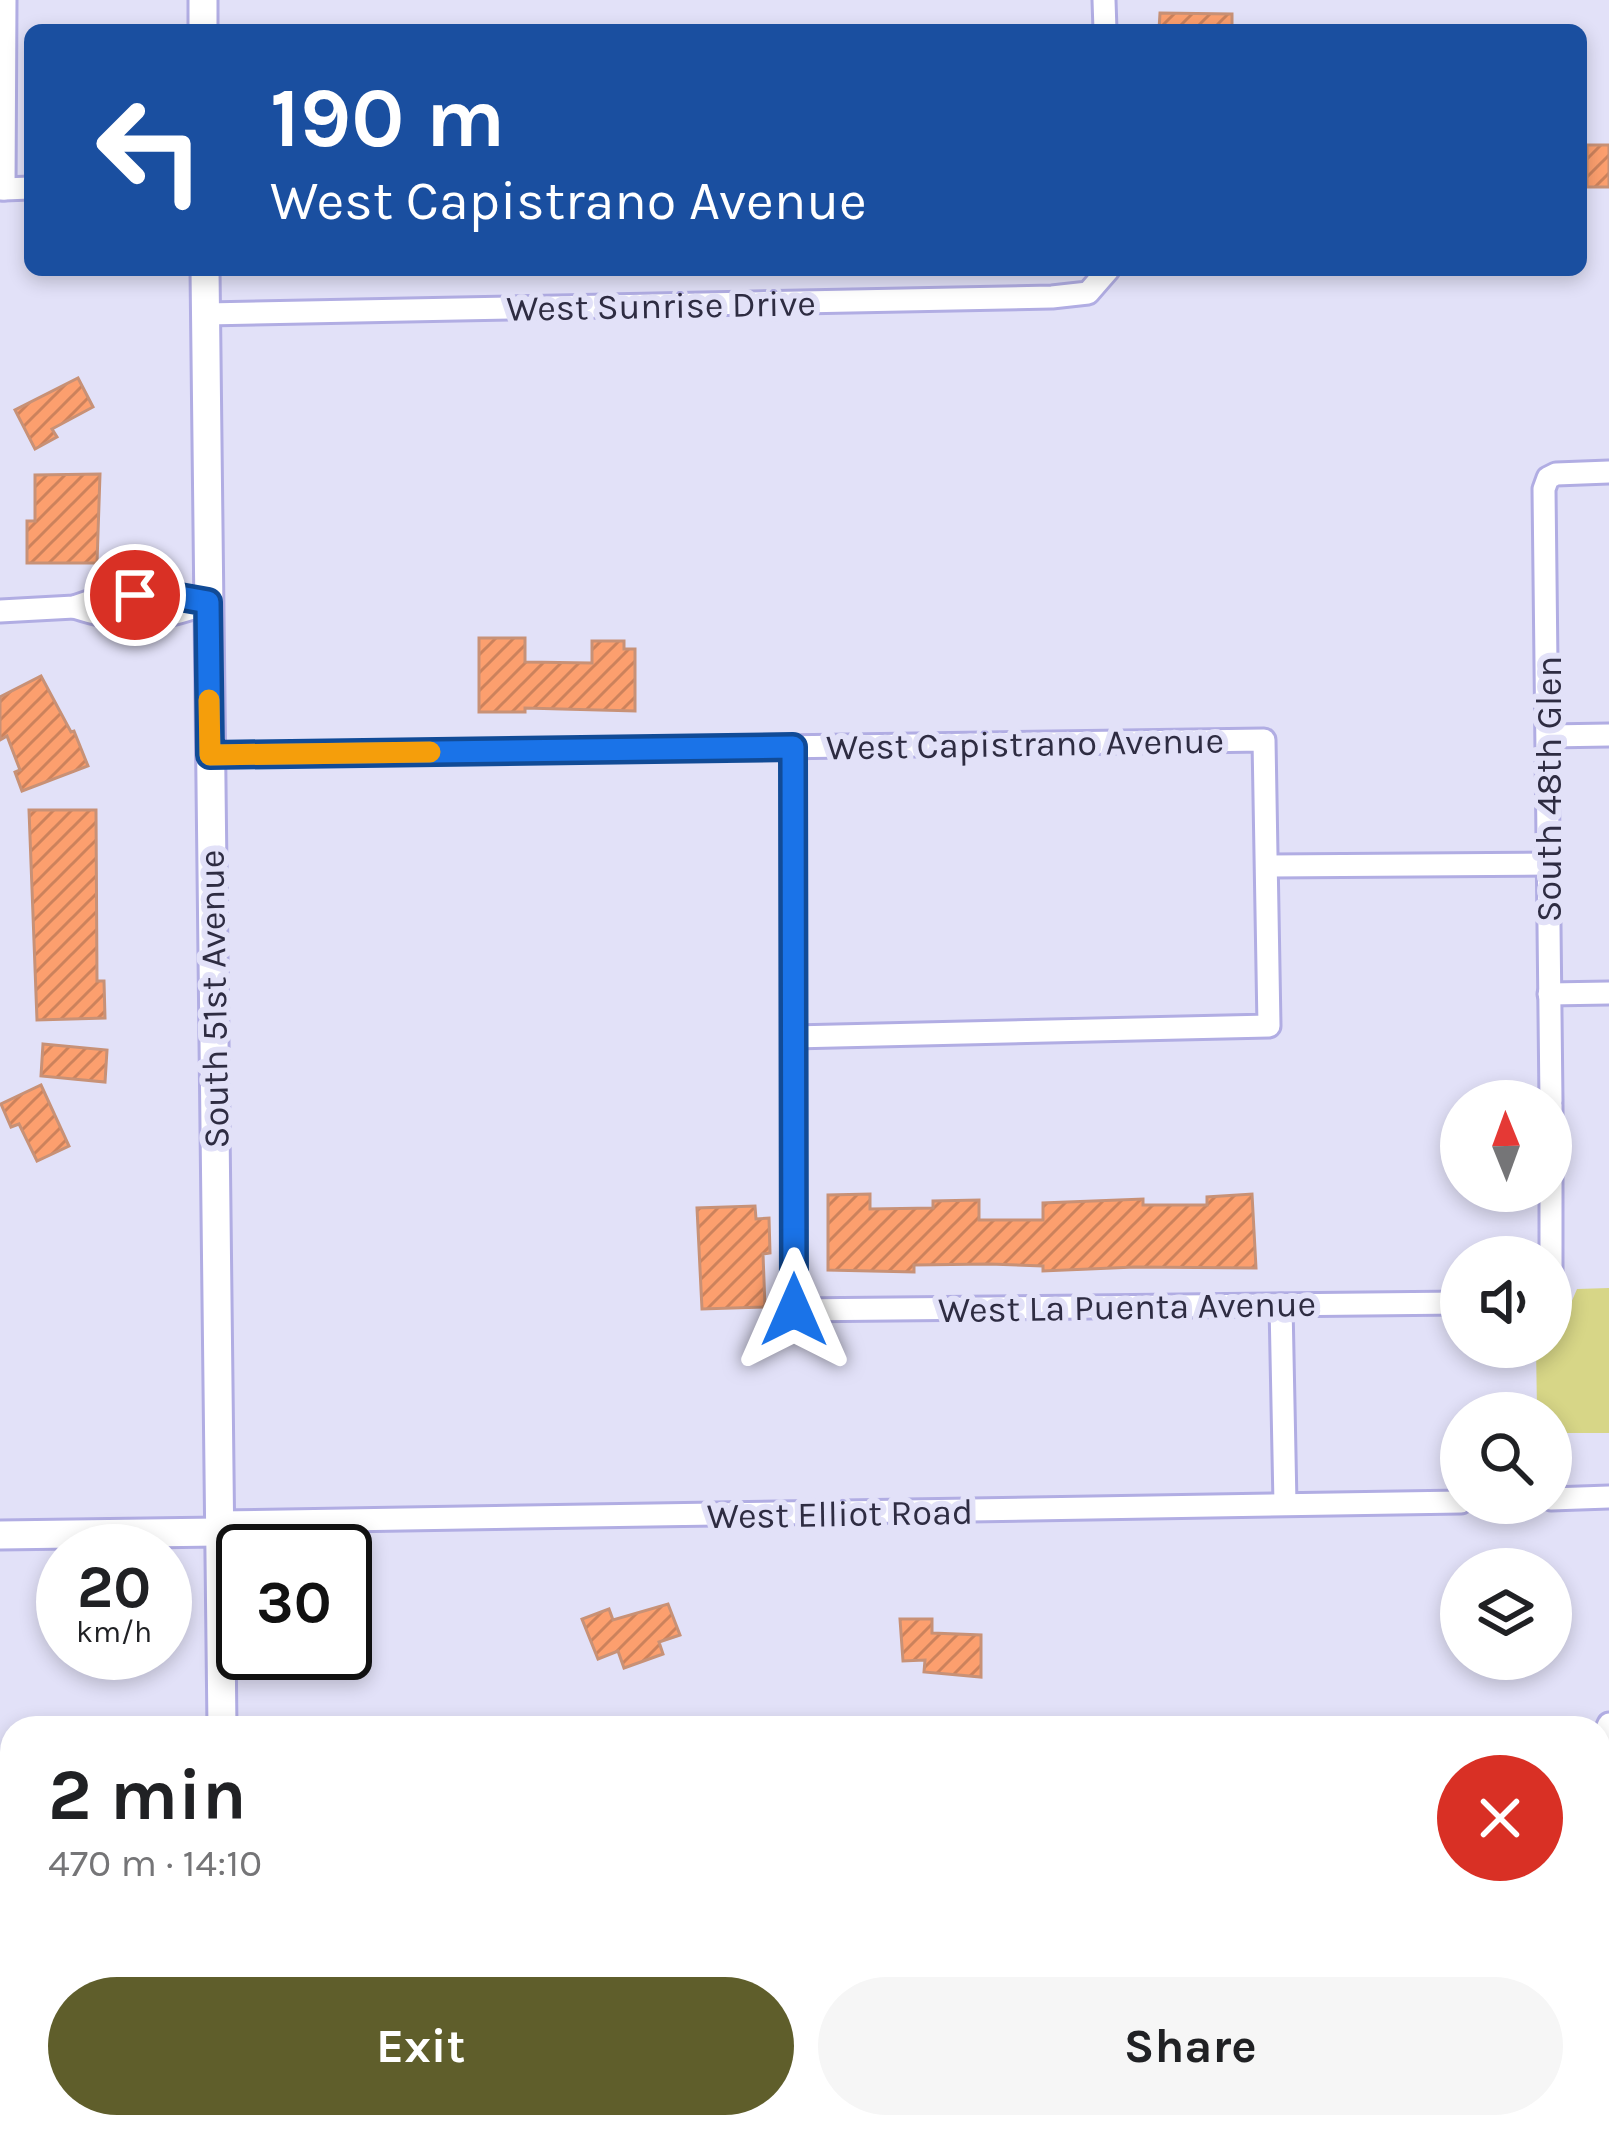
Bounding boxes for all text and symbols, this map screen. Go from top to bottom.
text: 190 m [270,69,505,167]
icon: left [72,72,228,228]
text: West Capistrano Avenue [270,169,867,233]
street label: West Sunrise Drive [506,282,816,330]
pin [84,544,186,646]
icon: arrive [102,562,168,628]
street label: South 48th Glen [1528,656,1570,922]
street label: West Capistrano Avenue [826,720,1224,768]
street label: South 51st Avenue [190,849,238,1149]
north arrow [1440,1080,1572,1212]
map controls [1440,1080,1572,1680]
button: sound [1440,1236,1572,1368]
position arrow [731,1247,857,1373]
street label: West La Puenta Avenue [938,1283,1316,1331]
button: search [1440,1392,1572,1524]
street label: West Elliot Road [707,1491,974,1537]
speed limit sign: 30 [216,1524,372,1680]
button: layers [1440,1548,1572,1680]
text: 20 [77,1552,151,1622]
text: km/h [76,1614,152,1650]
text: 2 min [48,1753,247,1837]
button: close [1437,1755,1563,1881]
text: 470 m · 14:10 [48,1840,262,1886]
button: Exit [48,1977,794,2115]
button: Share [818,1977,1563,2115]

